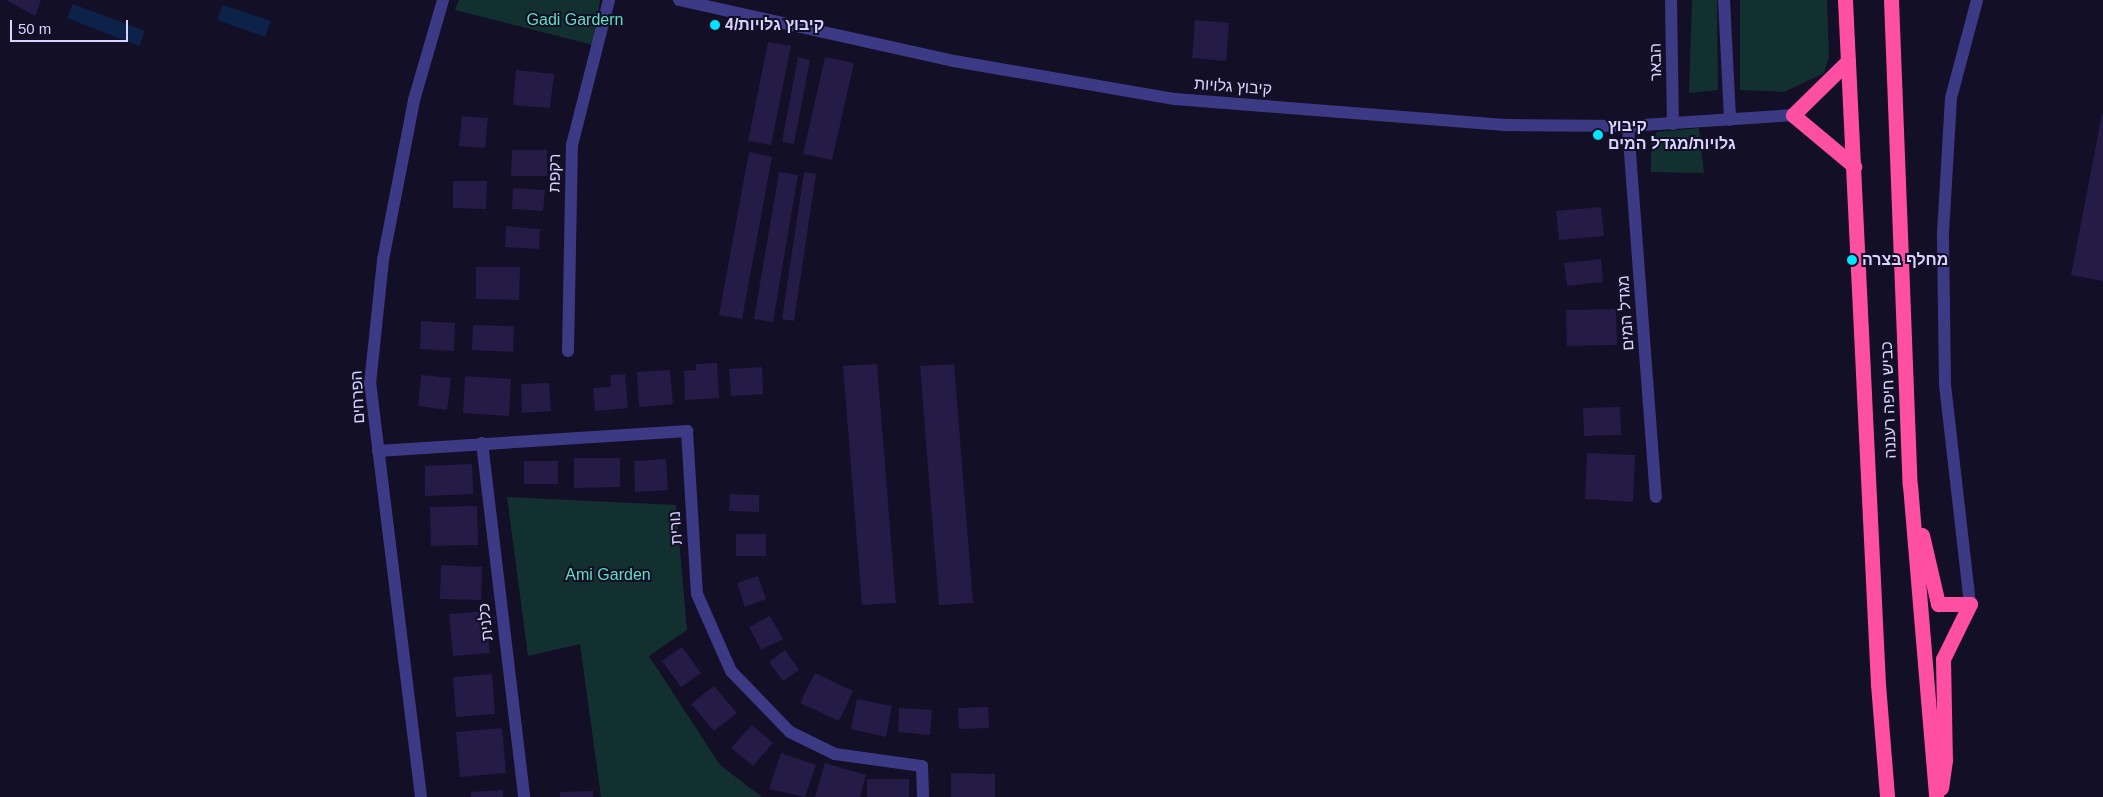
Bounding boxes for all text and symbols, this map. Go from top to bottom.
scale bar [12,10,130,42]
park label: Gadi Gardern [527,10,623,30]
place label: קיבוץ גלויות/4 [725,15,824,35]
marker: קיבוץ גלויות/4 [709,19,721,31]
text: 50 m [18,20,51,37]
street label: הבאר [1646,43,1666,81]
street label: קיבוץ גלויות [1193,75,1273,99]
place label: קיבוץ גלויות/מגדל המים [1608,116,1736,154]
marker: קיבוץ גלויות/מגדל המים [1592,129,1604,141]
street label: רקפת [545,153,565,193]
place label: מחלף בצרה [1862,250,1948,270]
marker: מחלף בצרה [1846,254,1858,266]
street label: מגדל המים [1614,275,1638,351]
street label: כביש חיפה רעננה [1877,341,1901,459]
street label: הפרחים [347,370,369,424]
street label: נורית [665,510,687,546]
park label: Ami Garden [565,565,651,585]
street label: כלנית [474,602,498,642]

